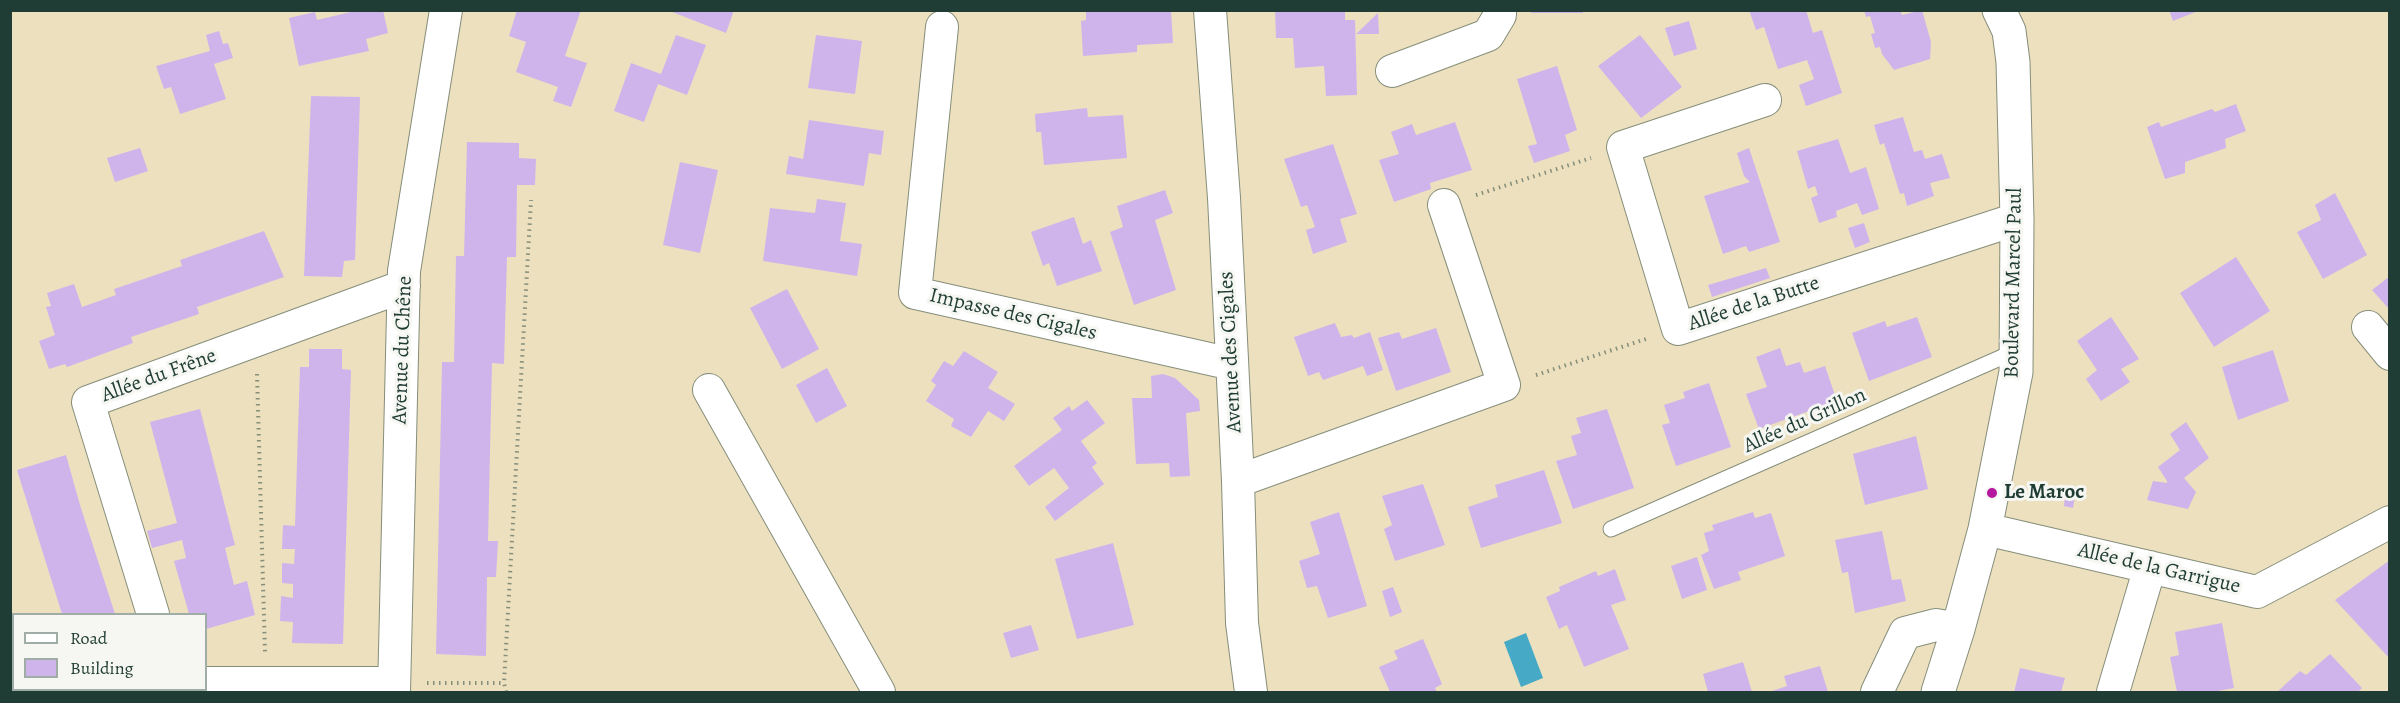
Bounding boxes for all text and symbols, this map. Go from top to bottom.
street label: Boulevard Marcel Paul [2000,187,2028,379]
street label: Avenue des Cigales [1214,271,1248,433]
street label: Allée de la Butte [1685,271,1823,337]
street label: Avenue du Chêne [388,276,418,424]
street label: Impasse des Cigales [927,283,1099,347]
street label: Allée du Frêne [98,344,220,408]
street label: Allée du Grillon [1740,383,1870,459]
place label: Le Maroc [2004,480,2084,506]
marker: Le Maroc [1985,486,1999,500]
street label: Allée de la Garrigue [2075,538,2243,600]
legend [12,613,207,691]
text: Road [70,626,107,650]
text: Building [70,656,134,680]

